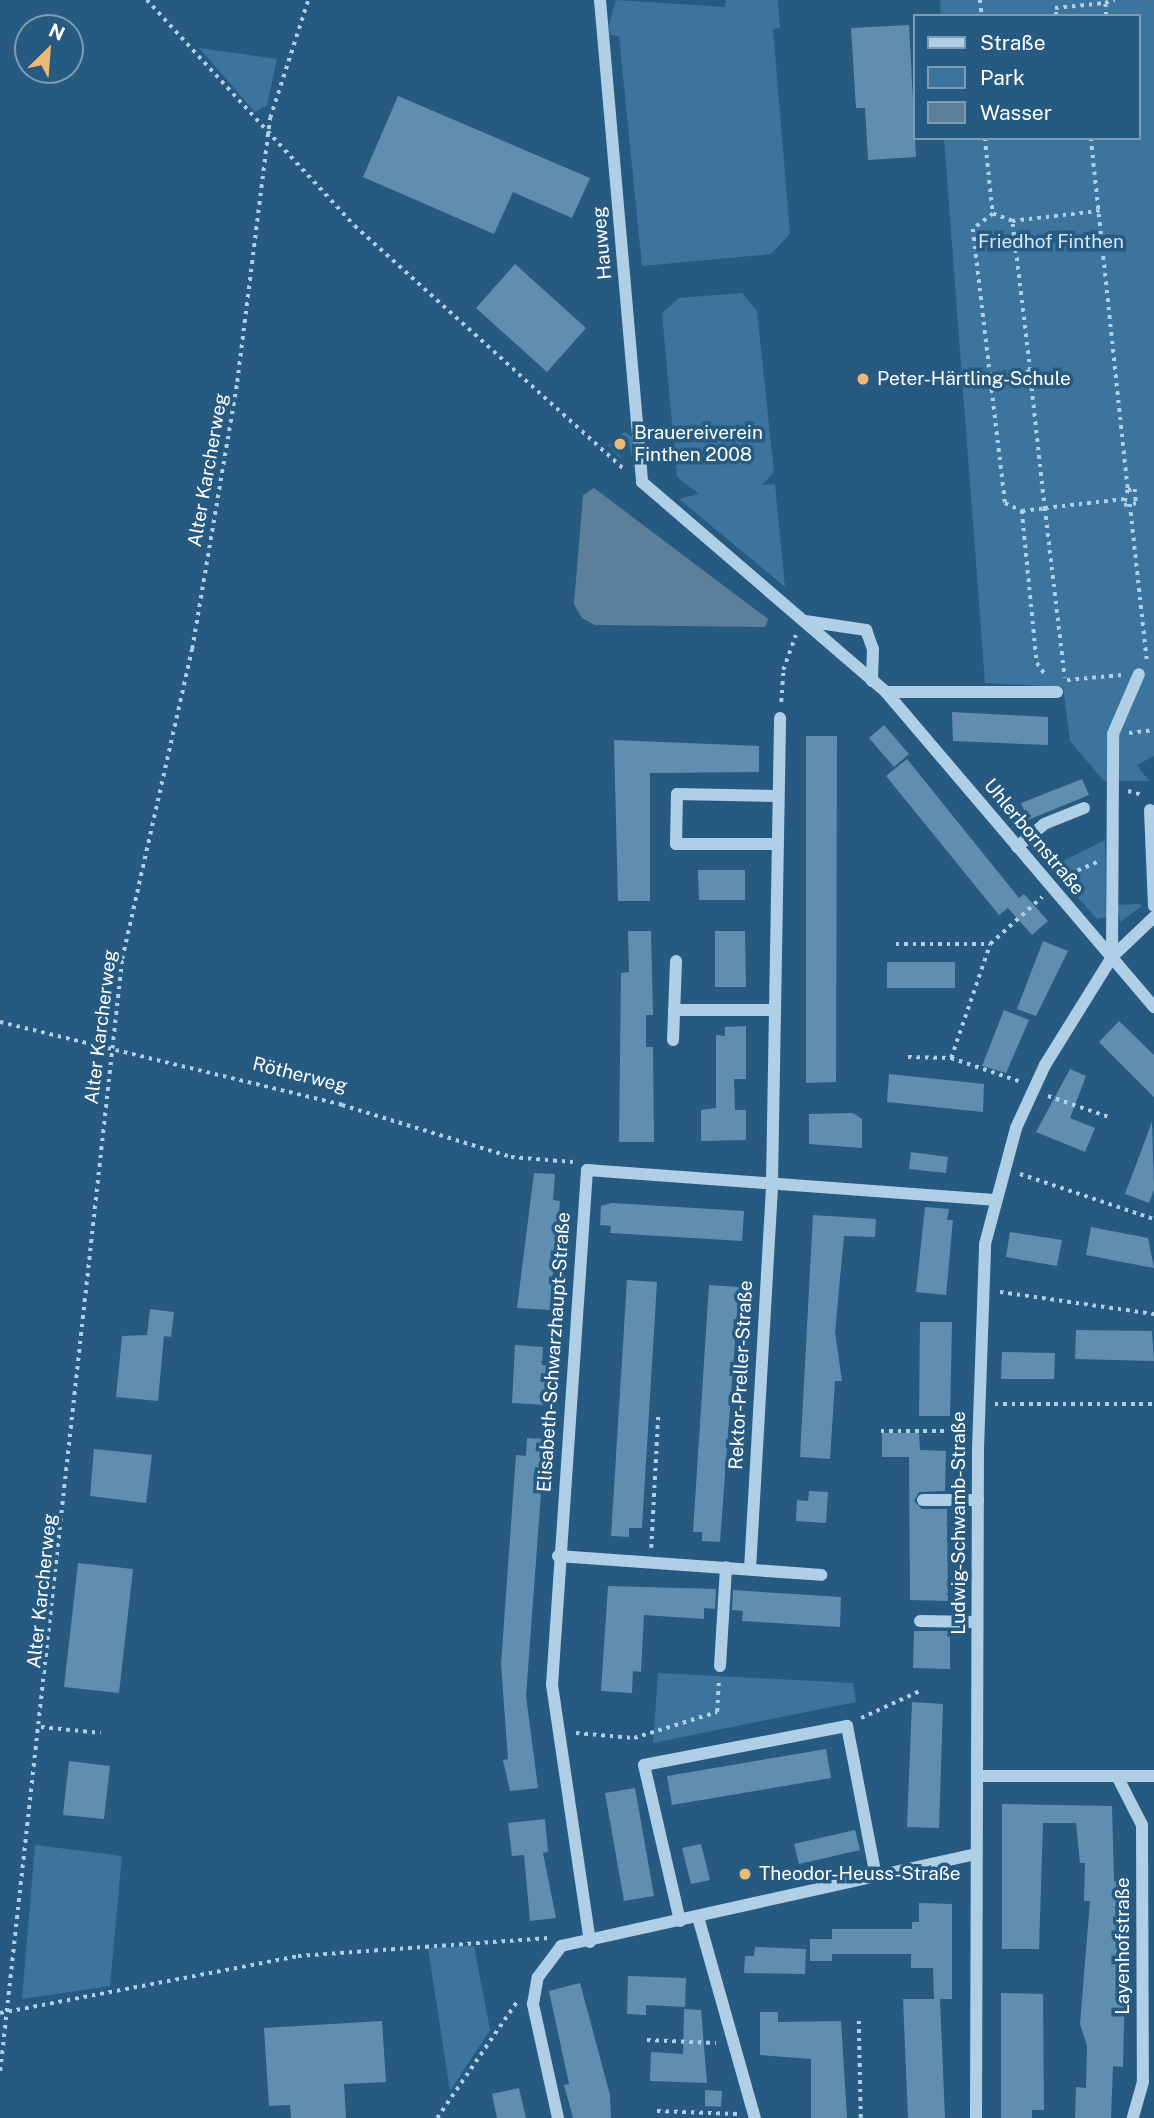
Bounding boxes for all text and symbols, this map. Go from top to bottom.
north arrow [14,14,84,84]
legend [912,14,1140,140]
text: N [46,19,68,45]
text: Straße [980,30,1046,55]
text: Park [980,65,1025,90]
text: Wasser [980,100,1052,125]
street label: Hauweg [587,206,617,280]
park label: Friedhof Finthen [978,231,1124,253]
place label: Peter-Härtling-Schule [877,368,1071,390]
marker: Peter-Härtling-Schule [855,371,871,387]
street label: Alter Karcherweg [183,391,233,549]
place label: Brauereiverein Finthen 2008 [634,422,763,466]
marker: Brauereiverein Finthen 2008 [612,436,628,452]
street label: Uhlerbornstraße [979,774,1089,900]
street label: Alter Karcherweg [80,948,122,1106]
street label: Rötherweg [250,1052,350,1098]
street label: Elisabeth-Schwarzhaupt-Straße [533,1211,575,1493]
street label: Rektor-Preller-Straße [725,1280,757,1470]
street label: Ludwig-Schwamb-Straße [948,1411,970,1635]
street label: Alter Karcherweg [23,1512,61,1670]
place label: Theodor-Heuss-Straße [759,1863,961,1885]
marker: Theodor-Heuss-Straße [737,1866,753,1882]
street label: Layenhofstraße [1112,1877,1134,2015]

